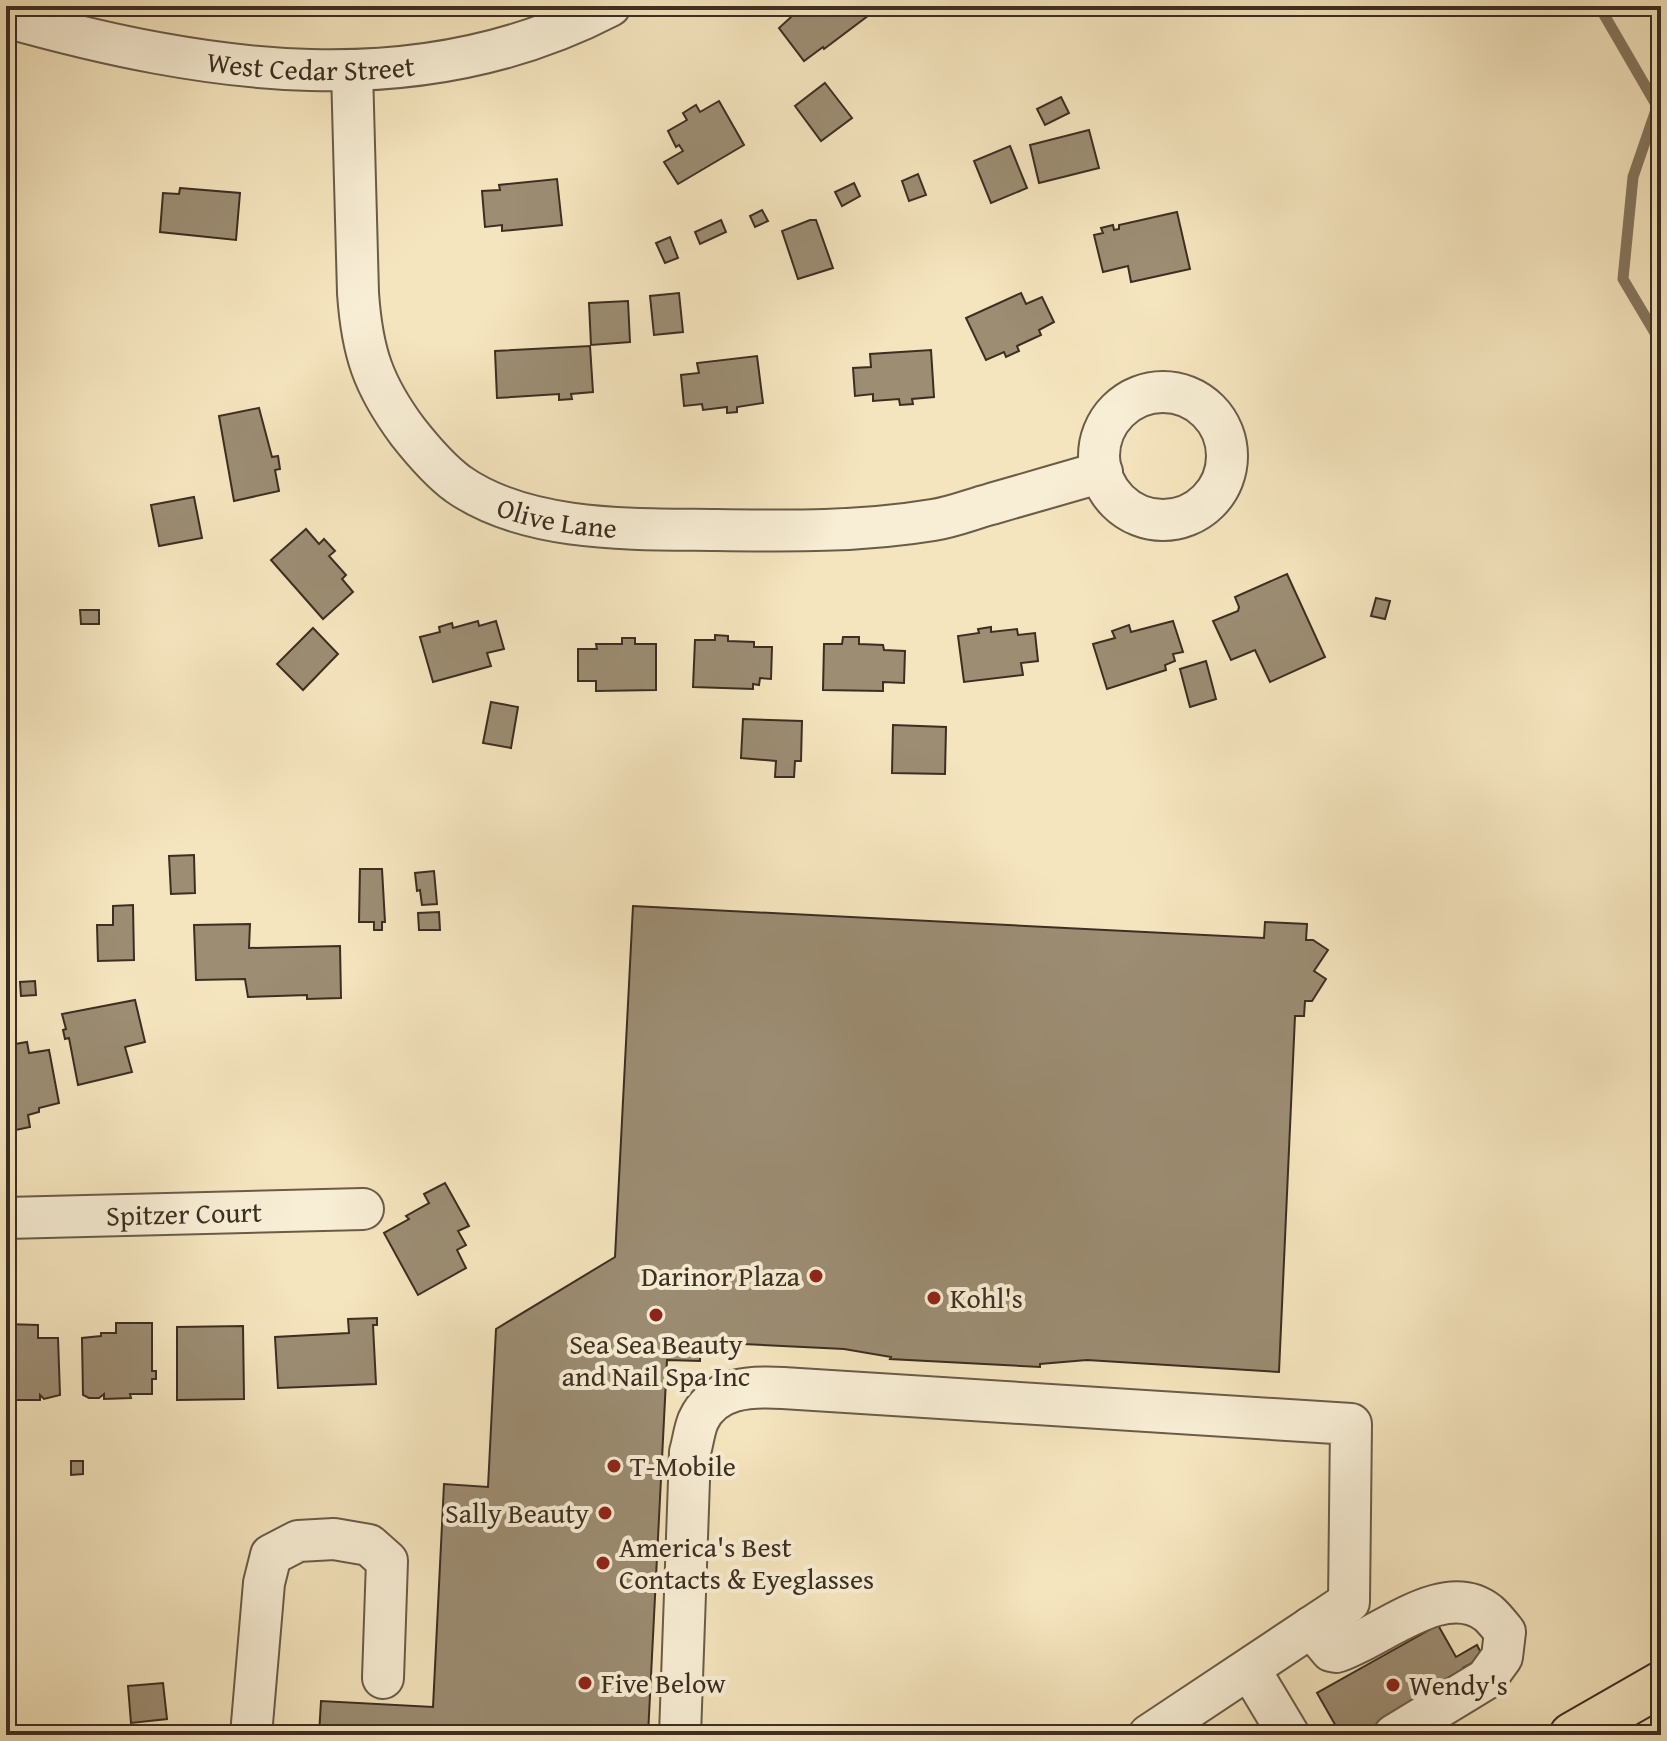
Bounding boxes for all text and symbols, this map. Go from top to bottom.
street label: West Cedar Street [204,40,417,90]
street label: Olive Lane [492,486,618,548]
street label: Spitzer Court [106,1191,262,1235]
place label: Darinor Plaza [641,1255,801,1296]
marker: Darinor Plaza [807,1267,825,1285]
place label: Kohl's [950,1277,1023,1318]
marker: Kohl's [925,1289,943,1307]
marker: Sea Sea Beauty and Nail Spa Inc [647,1306,665,1324]
place label: Sea Sea Beauty and Nail Spa Inc [562,1323,750,1396]
place label: T-Mobile [630,1445,736,1486]
marker: T-Mobile [605,1457,623,1475]
place label: Sally Beauty [445,1492,589,1533]
marker: Sally Beauty [596,1504,614,1522]
place label: America's Best Contacts & Eyeglasses [619,1526,874,1599]
marker: America's Best Contacts & Eyeglasses [594,1554,612,1572]
place label: Five Below [601,1662,726,1703]
place label: Wendy's [1409,1664,1508,1705]
marker: Five Below [576,1674,594,1692]
marker: Wendy's [1384,1676,1402,1694]

